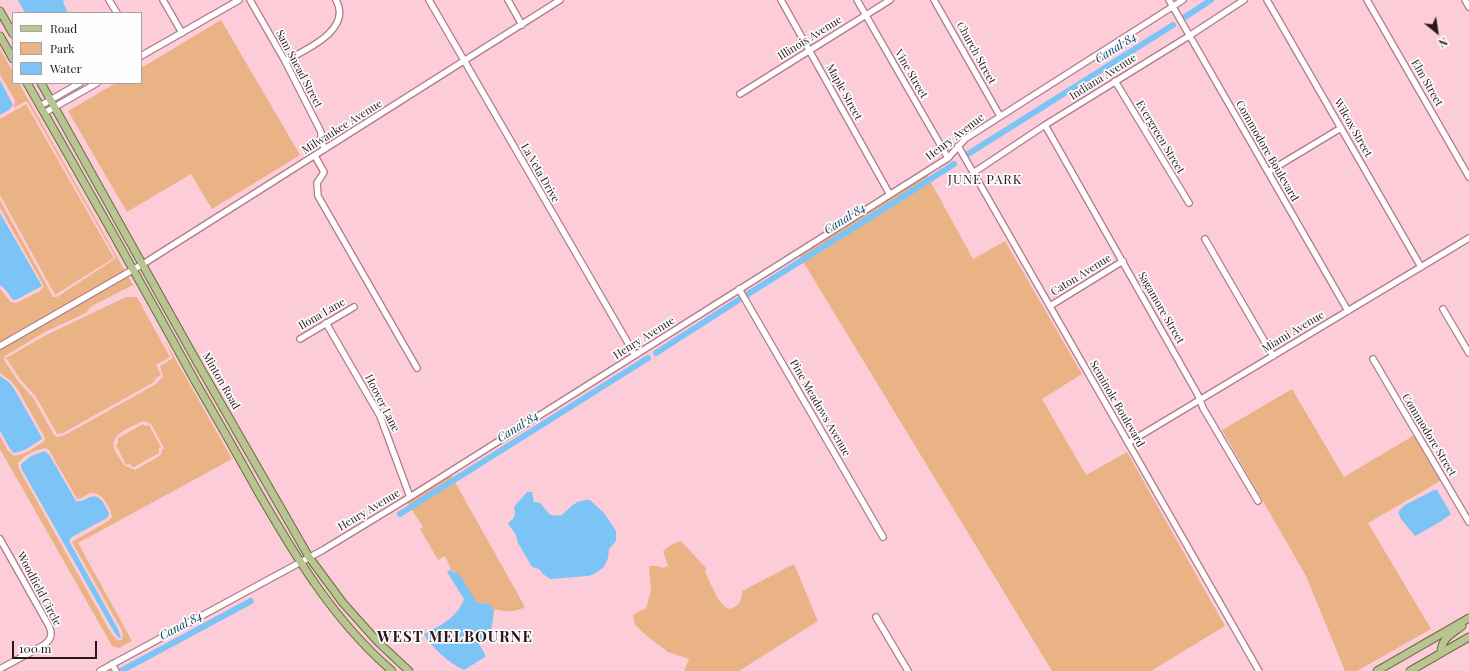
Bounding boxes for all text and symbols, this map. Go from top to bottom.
legend [12,12,142,84]
north arrow [1417,12,1457,52]
street label: Illinois Avenue [776,13,844,63]
text: Road [50,20,77,36]
street label: Church Street [953,20,999,86]
street label: Sam Snead Street [273,28,325,110]
water label: Canal 84 [1092,30,1140,66]
text: N [1436,34,1450,51]
text: Park [50,40,75,56]
street label: Vine Street [892,47,930,101]
street label: Indiana Avenue [1067,51,1139,103]
street label: Elm Street [1408,57,1446,109]
text: Water [50,60,82,76]
street label: Maple Street [823,62,865,122]
street label: Milwaukee Avenue [299,97,385,157]
street label: Wilcox Street [1331,97,1375,159]
street label: Evergreen Street [1133,98,1187,176]
street label: Commodore Boulevard [1233,98,1301,204]
street label: Henry Avenue [923,111,987,163]
street label: La Veta Drive [518,141,562,205]
district label: JUNE PARK [948,172,1022,188]
water label: Canal 84 [821,201,869,237]
street label: Caton Avenue [1048,251,1114,299]
street label: Sagamore Street [1135,270,1187,346]
street label: Ilona Lane [296,295,348,333]
street label: Miami Avenue [1259,308,1327,356]
street label: Henry Avenue [611,314,677,362]
street label: Minton Road [199,350,243,412]
street label: Pine Meadows Avenue [787,357,853,459]
street label: Seminole Boulevard [1087,358,1147,450]
street label: Hoover Lane [362,372,402,434]
street label: Commodore Street [1399,391,1459,479]
water label: Canal 84 [494,409,542,445]
street label: Henry Avenue [336,486,402,534]
street label: Woodfield Circle [14,550,64,628]
water label: Canal 84 [157,609,205,643]
district label: WEST MELBOURNE [377,628,533,646]
scale bar [14,633,99,659]
text: 100 m [19,640,51,656]

